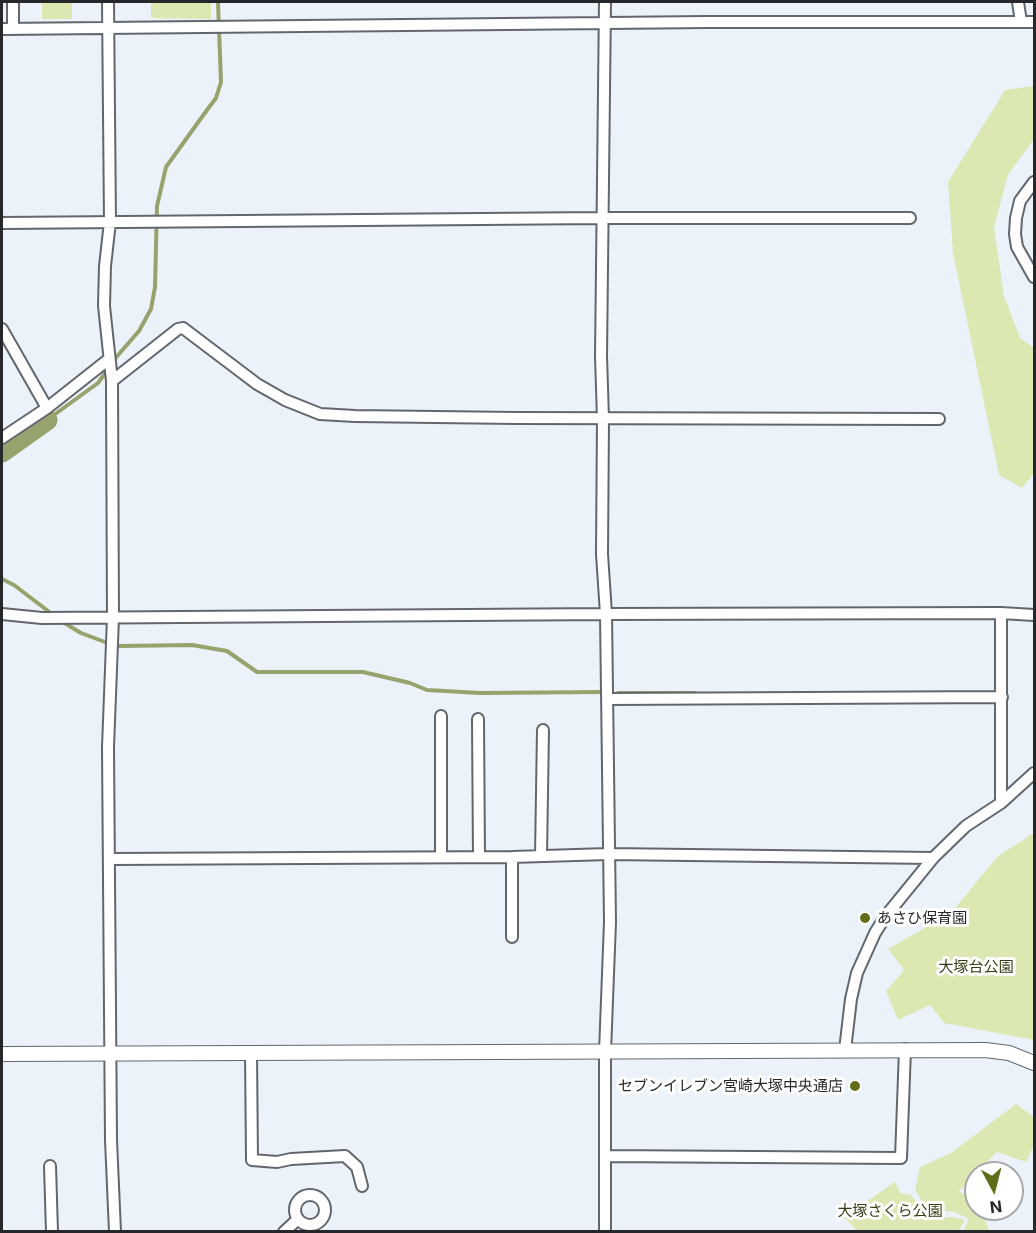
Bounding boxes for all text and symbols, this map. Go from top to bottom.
place label: あさひ保育園 [877,909,967,927]
marker: あさひ保育園 [858,911,872,925]
park label: 大塚台公園 [939,958,1013,976]
place label: セブンイレブン宮崎大塚中央通店 [618,1077,843,1095]
marker: セブンイレブン宮崎大塚中央通店 [848,1079,862,1093]
north arrow [964,1161,1024,1221]
text: N [989,1196,1003,1218]
park label: 大塚さくら公園 [838,1202,942,1220]

